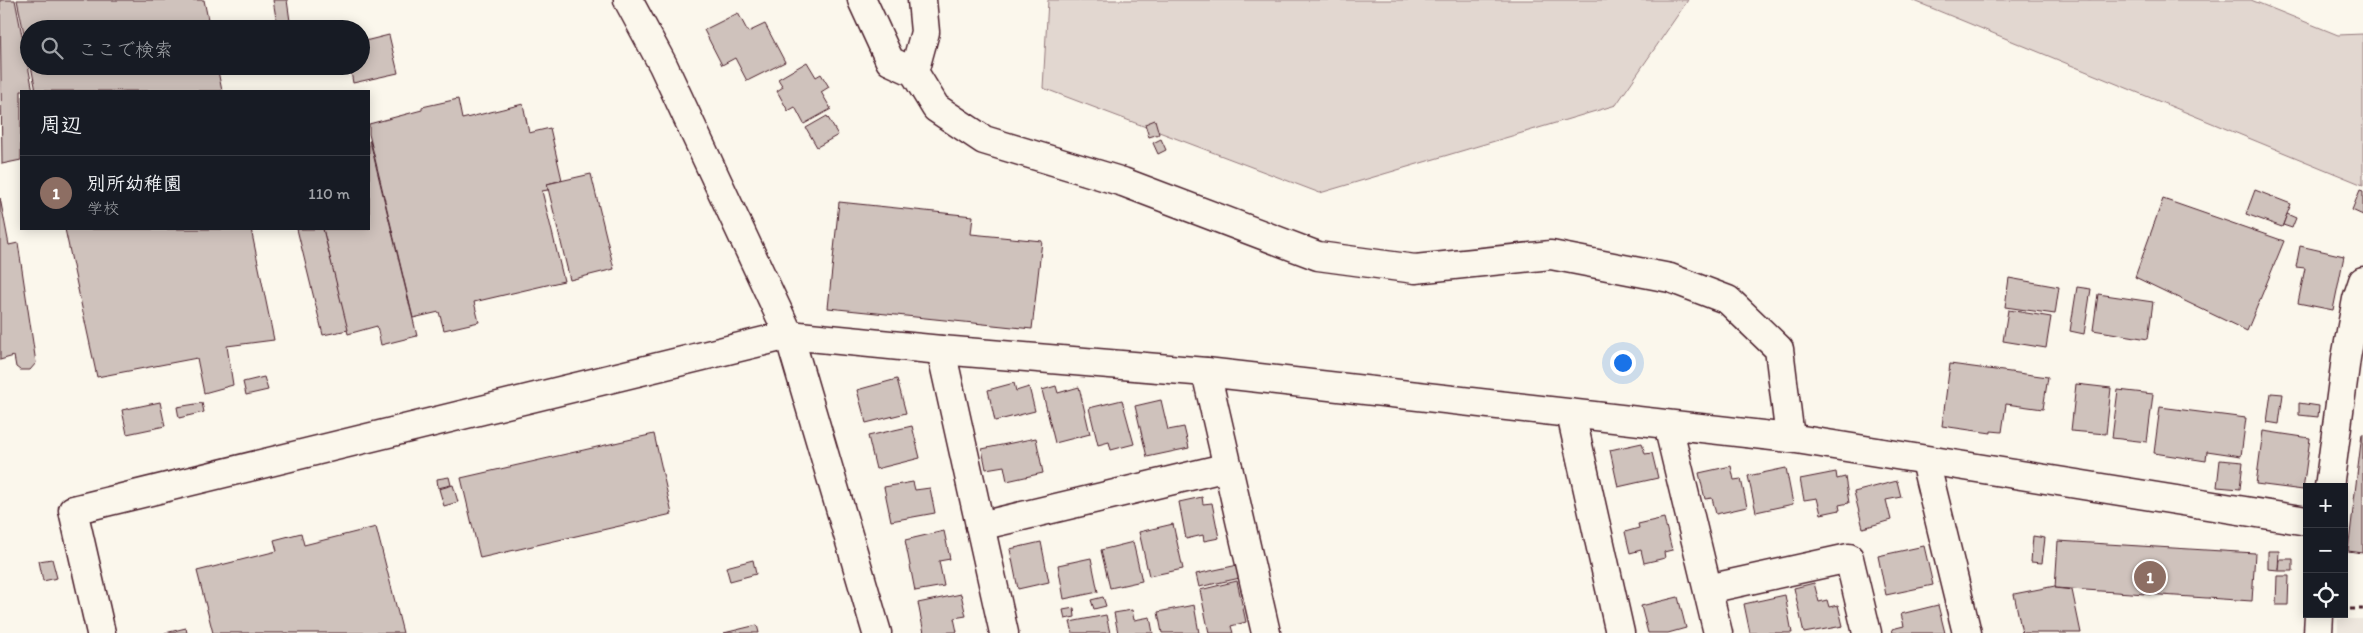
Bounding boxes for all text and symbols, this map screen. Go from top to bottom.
search box [20,20,370,75]
icon: search [38,34,66,62]
text: ここで検索 [78,38,173,61]
text: 周辺 [40,112,82,137]
text: 別所幼稚園 [87,172,182,195]
text: 1 [52,184,60,203]
text: 110 m [308,184,350,203]
text: 学校 [87,199,119,218]
your location [1610,350,1636,376]
map controls [2303,483,2348,618]
button: + [2303,483,2348,528]
button: − [2303,528,2348,573]
pin: 1 [2134,558,2166,596]
button: locate [2303,573,2348,618]

